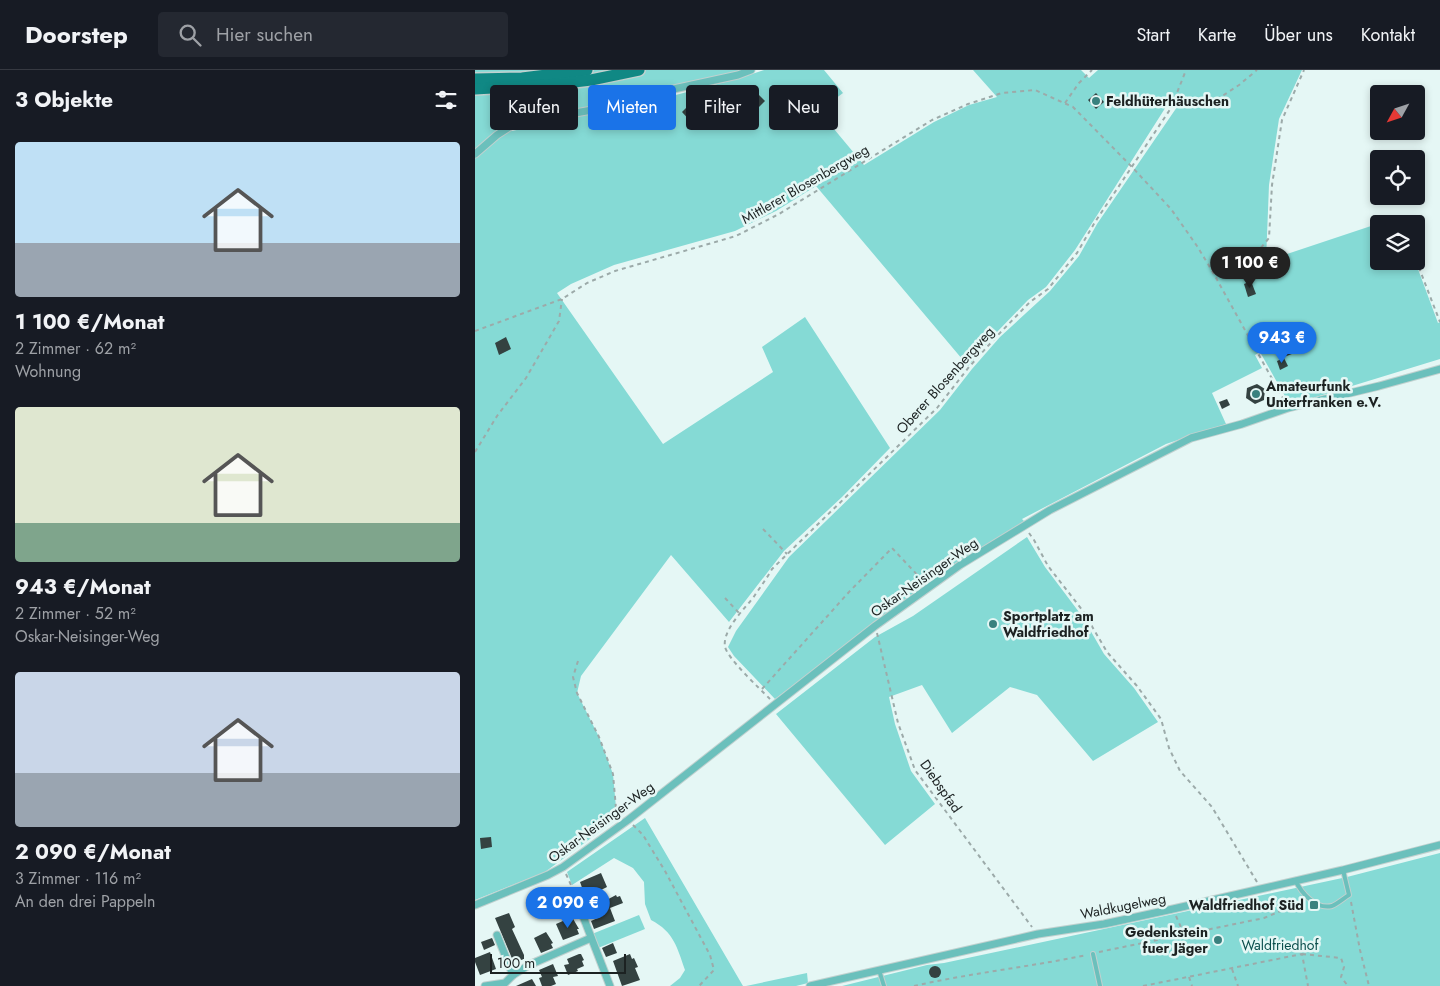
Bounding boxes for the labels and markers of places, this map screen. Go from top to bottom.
place label: Feldhüterhäuschen [1106,91,1229,111]
marker: Feldhüterhäuschen [1090,95,1102,107]
pin: 1 100 € [1204,246,1296,289]
pin: 943 € [1247,322,1317,364]
place label: Amateurfunk Unterfranken e.V. [1265,376,1382,412]
marker: Amateurfunk Unterfranken e.V. [1250,388,1262,400]
place label: Sportplatz am Waldfriedhof [1003,606,1094,642]
marker: Sportplatz am Waldfriedhof [987,618,999,630]
pin: 2 090 € [522,886,614,929]
place label: Waldfriedhof Süd [1189,895,1304,915]
marker: Waldfriedhof Süd [1308,899,1320,911]
place label: Gedenkstein fuer Jäger [1125,922,1208,958]
marker: Gedenkstein fuer Jäger [1212,934,1224,946]

